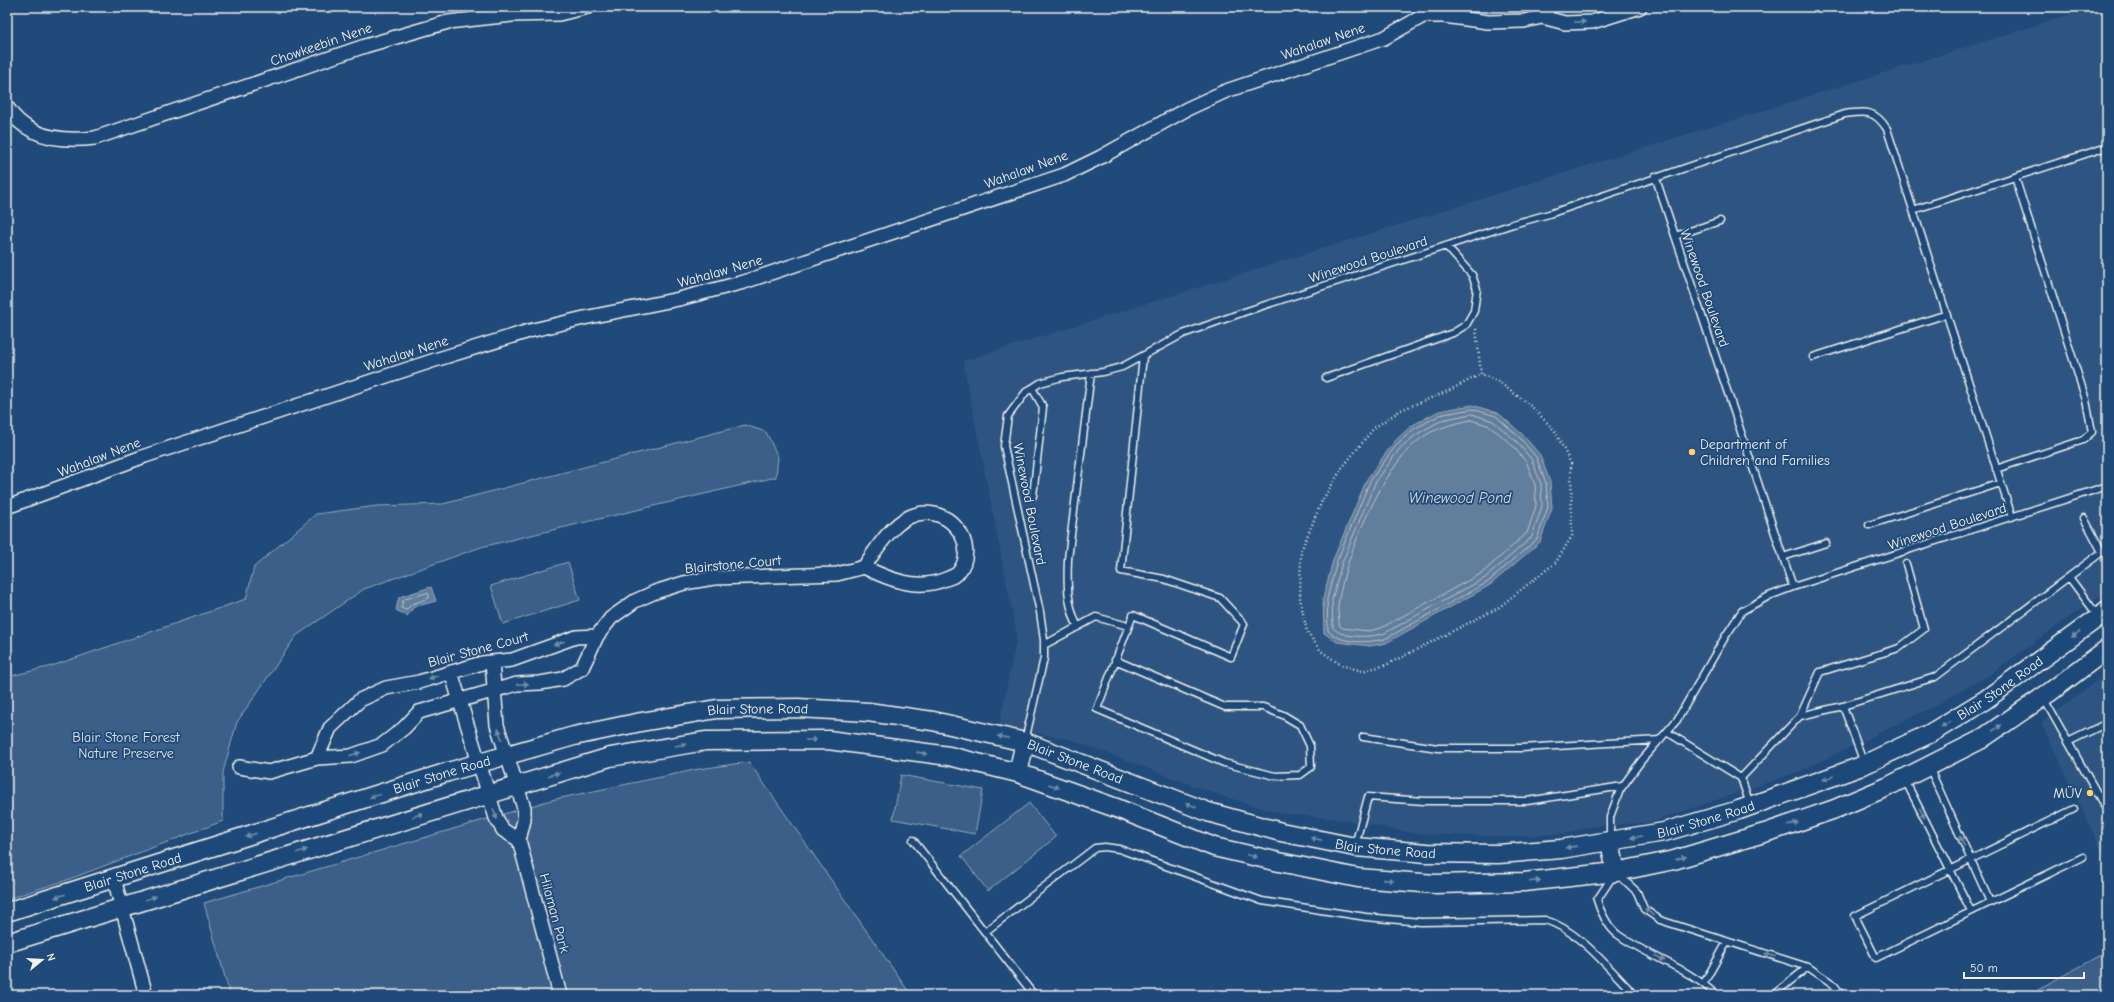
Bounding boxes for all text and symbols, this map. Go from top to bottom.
street label: Chowkeebin Nene [268,19,374,70]
street label: Wahalaw Nene [1279,19,1367,64]
one-way arrow [1574,19,1587,25]
street label: Wahalaw Nene [982,147,1070,192]
street label: Winewood Boulevard [1676,227,1733,349]
street label: Winewood Boulevard [1307,232,1430,287]
street label: Wahalaw Nene [676,251,765,292]
street label: Wahalaw Nene [362,332,450,375]
street label: Wahalaw Nene [55,434,143,481]
place label: Department of Children and Families [1700,436,1830,469]
street label: Winewood Boulevard [1009,442,1050,566]
marker: Department of Children and Families [1687,447,1697,457]
water label: Winewood Pond [1409,489,1512,507]
street label: Winewood Boulevard [1886,499,2009,554]
street label: Blairstone Court [684,552,783,577]
street label: Blair Stone Court [426,628,531,671]
one-way arrow [2070,630,2081,639]
one-way arrow [553,640,565,646]
street label: Blair Stone Road [1954,653,2046,724]
one-way arrow [428,674,440,680]
one-way arrow [517,681,530,687]
street label: Blair Stone Road [706,700,809,720]
one-way arrow [1940,720,1952,727]
one-way arrow [1992,724,2003,732]
one-way arrow [497,728,503,740]
park label: Blair Stone Forest Nature Preserve [72,729,181,762]
one-way arrow [997,734,1009,740]
street label: Blair Stone Road [1025,736,1125,788]
one-way arrow [805,737,818,743]
one-way arrow [675,742,687,748]
one-way arrow [916,750,929,756]
one-way arrow [350,751,362,757]
street label: Blair Stone Road [391,752,493,798]
one-way arrow [548,770,560,776]
one-way arrow [1821,775,1833,781]
one-way arrow [1049,783,1061,789]
place label: MÜV [2053,785,2082,802]
marker: MÜV [2085,788,2095,798]
one-way arrow [368,793,380,799]
street label: Blair Stone Road [1656,797,1757,842]
one-way arrow [1185,802,1197,808]
one-way arrow [492,808,498,820]
one-way arrow [1919,808,1925,819]
one-way arrow [413,812,425,818]
one-way arrow [1787,821,1799,827]
one-way arrow [244,832,256,838]
one-way arrow [1630,834,1642,840]
street label: Blair Stone Road [1334,835,1436,862]
one-way arrow [1310,836,1322,842]
one-way arrow [1959,836,1965,847]
one-way arrow [1565,844,1577,850]
one-way arrow [296,848,308,854]
street label: Blair Stone Road [82,849,184,896]
one-way arrow [1246,853,1258,859]
one-way arrow [1675,855,1687,861]
street label: Hilaman Park [536,872,573,955]
one-way arrow [1382,877,1394,884]
one-way arrow [1529,878,1541,884]
one-way arrow [54,893,66,899]
one-way arrow [145,895,157,901]
one-way arrow [1644,907,1654,916]
north arrow [22,940,62,980]
text: N [44,952,58,962]
one-way arrow [1764,952,1776,958]
scale bar [1964,954,2084,980]
one-way arrow [1654,955,1666,961]
text: 50 m [1970,961,1998,975]

